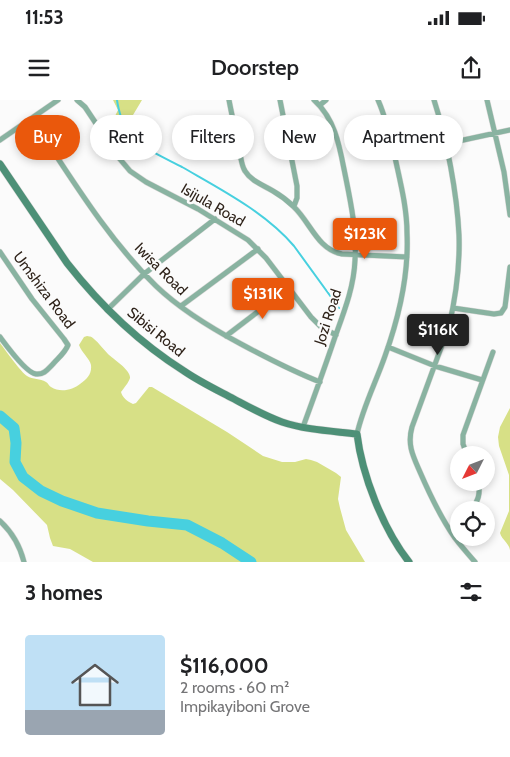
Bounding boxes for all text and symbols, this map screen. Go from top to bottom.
text: 11:53 [25,6,64,29]
icon: menu [25,54,53,82]
text: Doorstep [211,54,299,81]
icon: share [457,54,485,82]
chip: Buy [15,115,80,160]
chip: Rent [90,115,162,160]
chip: Filters [172,115,254,160]
chip: New [264,115,334,160]
chip: Apartment [344,115,463,160]
street label: Isijula Road [178,180,248,230]
pin: $123K [330,218,400,260]
text: $123K [344,224,386,243]
street label: Iwisa Road [131,239,191,299]
street label: Umshiza Road [9,248,79,332]
pin: $131K [228,278,298,320]
text: $131K [243,284,283,303]
street label: Jozi Road [310,287,346,348]
street label: Sibisi Road [124,303,188,361]
pin: $116K [403,314,473,356]
text: $116K [418,320,458,339]
north arrow [450,446,495,491]
map controls [450,446,495,546]
button: locate [450,501,495,546]
icon: filters [457,578,485,606]
text: 3 homes [25,580,103,605]
text: $116,000 [180,653,269,678]
icon: home [65,655,125,715]
text: 2 rooms · 60 m² [180,678,289,697]
text: Impikayiboni Grove [180,697,310,716]

